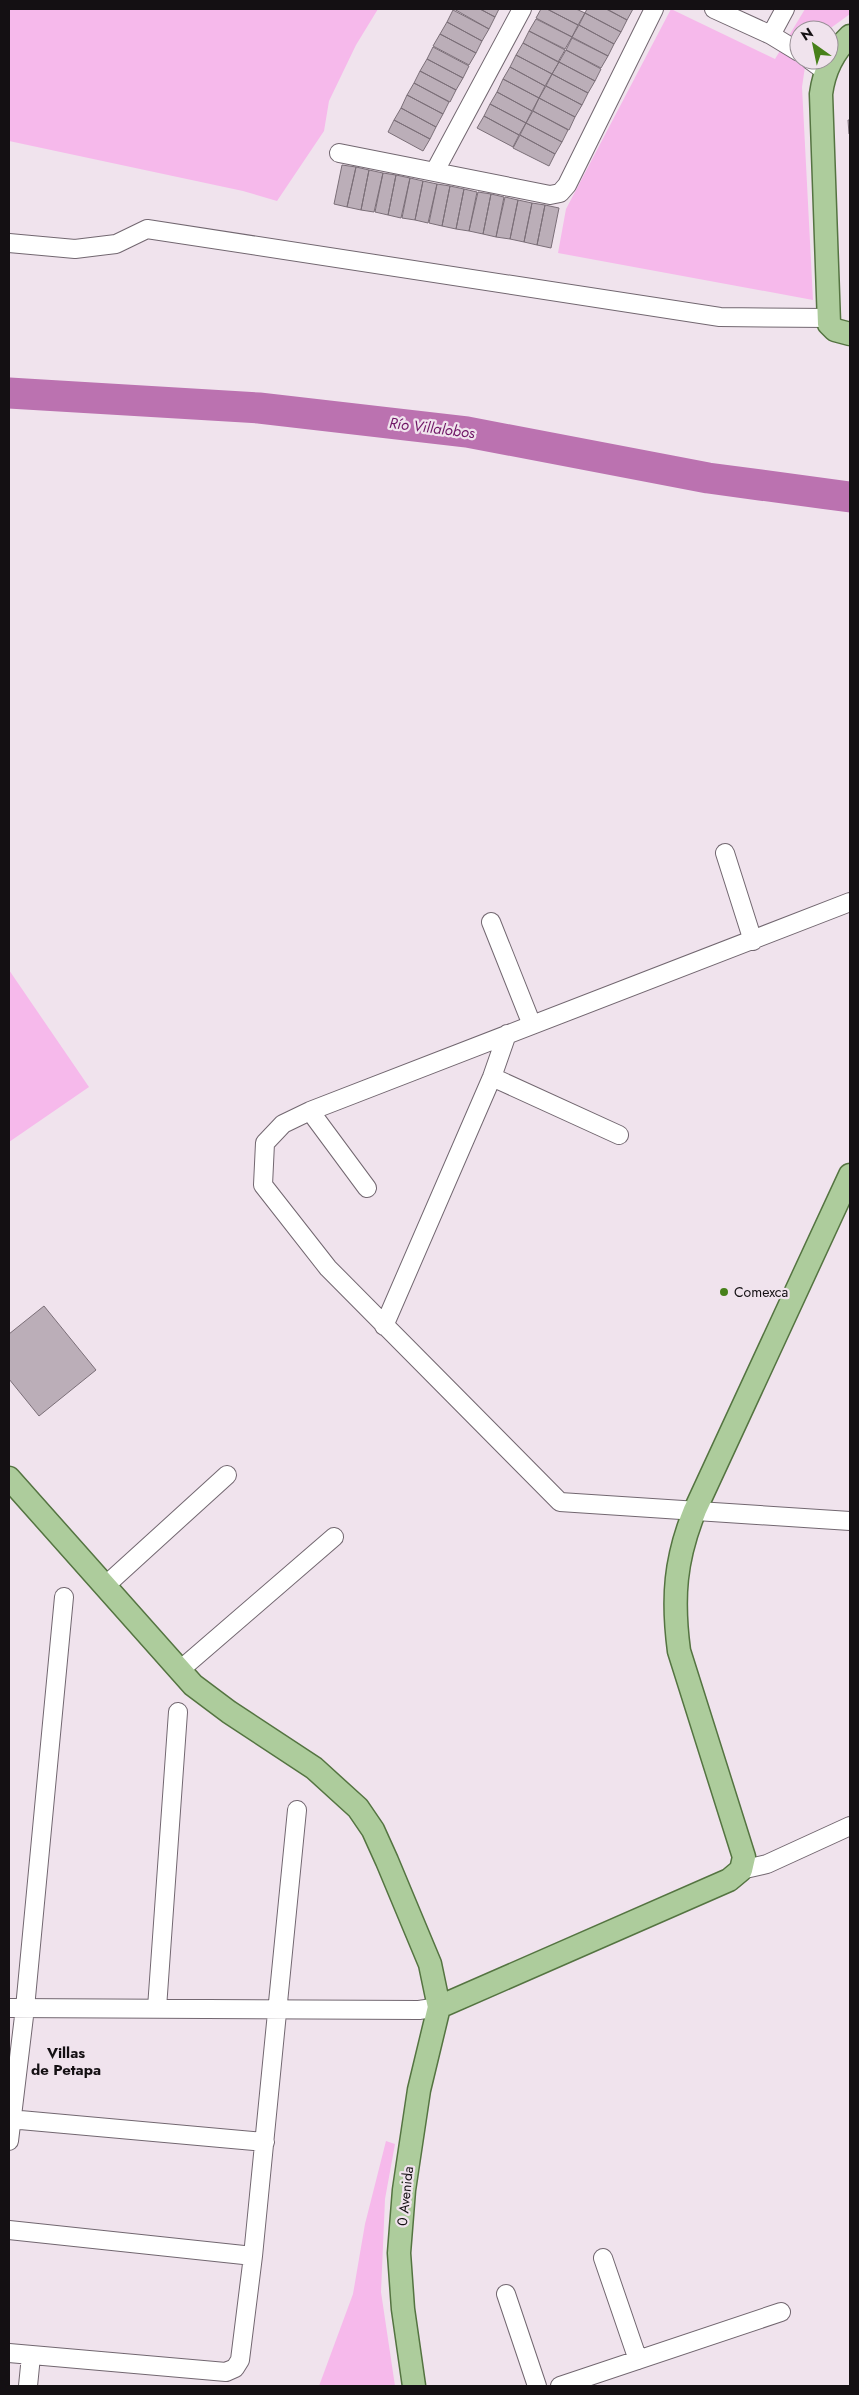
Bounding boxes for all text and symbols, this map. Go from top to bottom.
north arrow [789,20,839,70]
text: N [797,23,817,46]
water label: Río Villalobos [388,412,476,444]
place label: Comexca [734,1282,788,1302]
marker: Comexca [718,1286,730,1298]
district label: Villas de Petapa [31,2042,101,2081]
street label: 0 Avenida [392,2165,418,2227]

